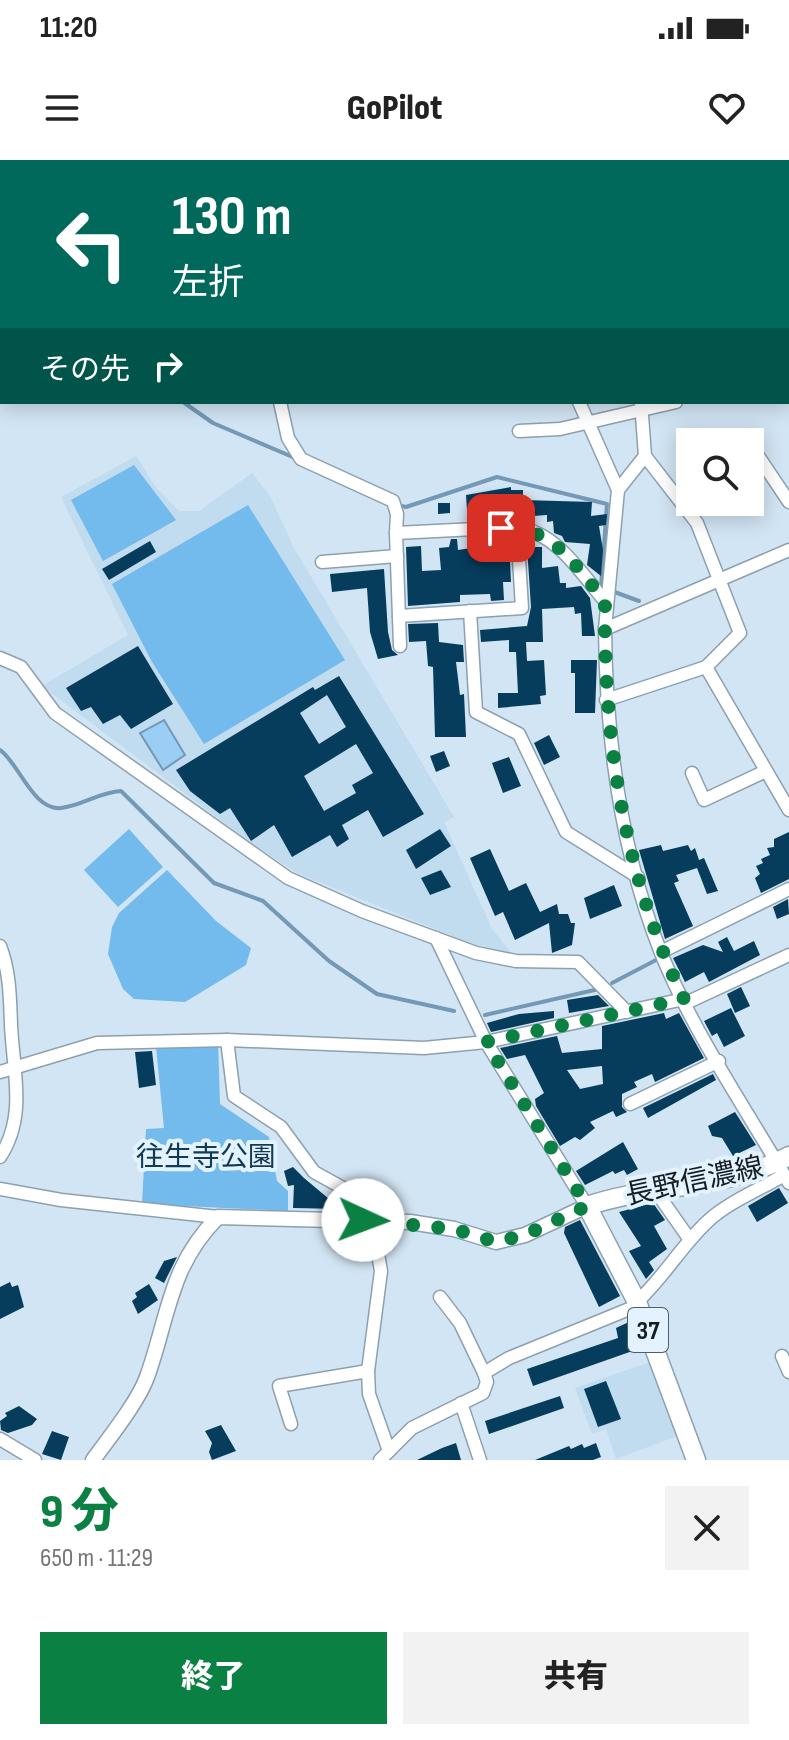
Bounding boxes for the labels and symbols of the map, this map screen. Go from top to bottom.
pin [467,494,535,562]
park label: 往生寺公園 [136,1141,276,1174]
street label: 長野信濃線 [622,1151,766,1212]
position arrow [321,1178,405,1262]
road number: 37 [628,1308,668,1352]

